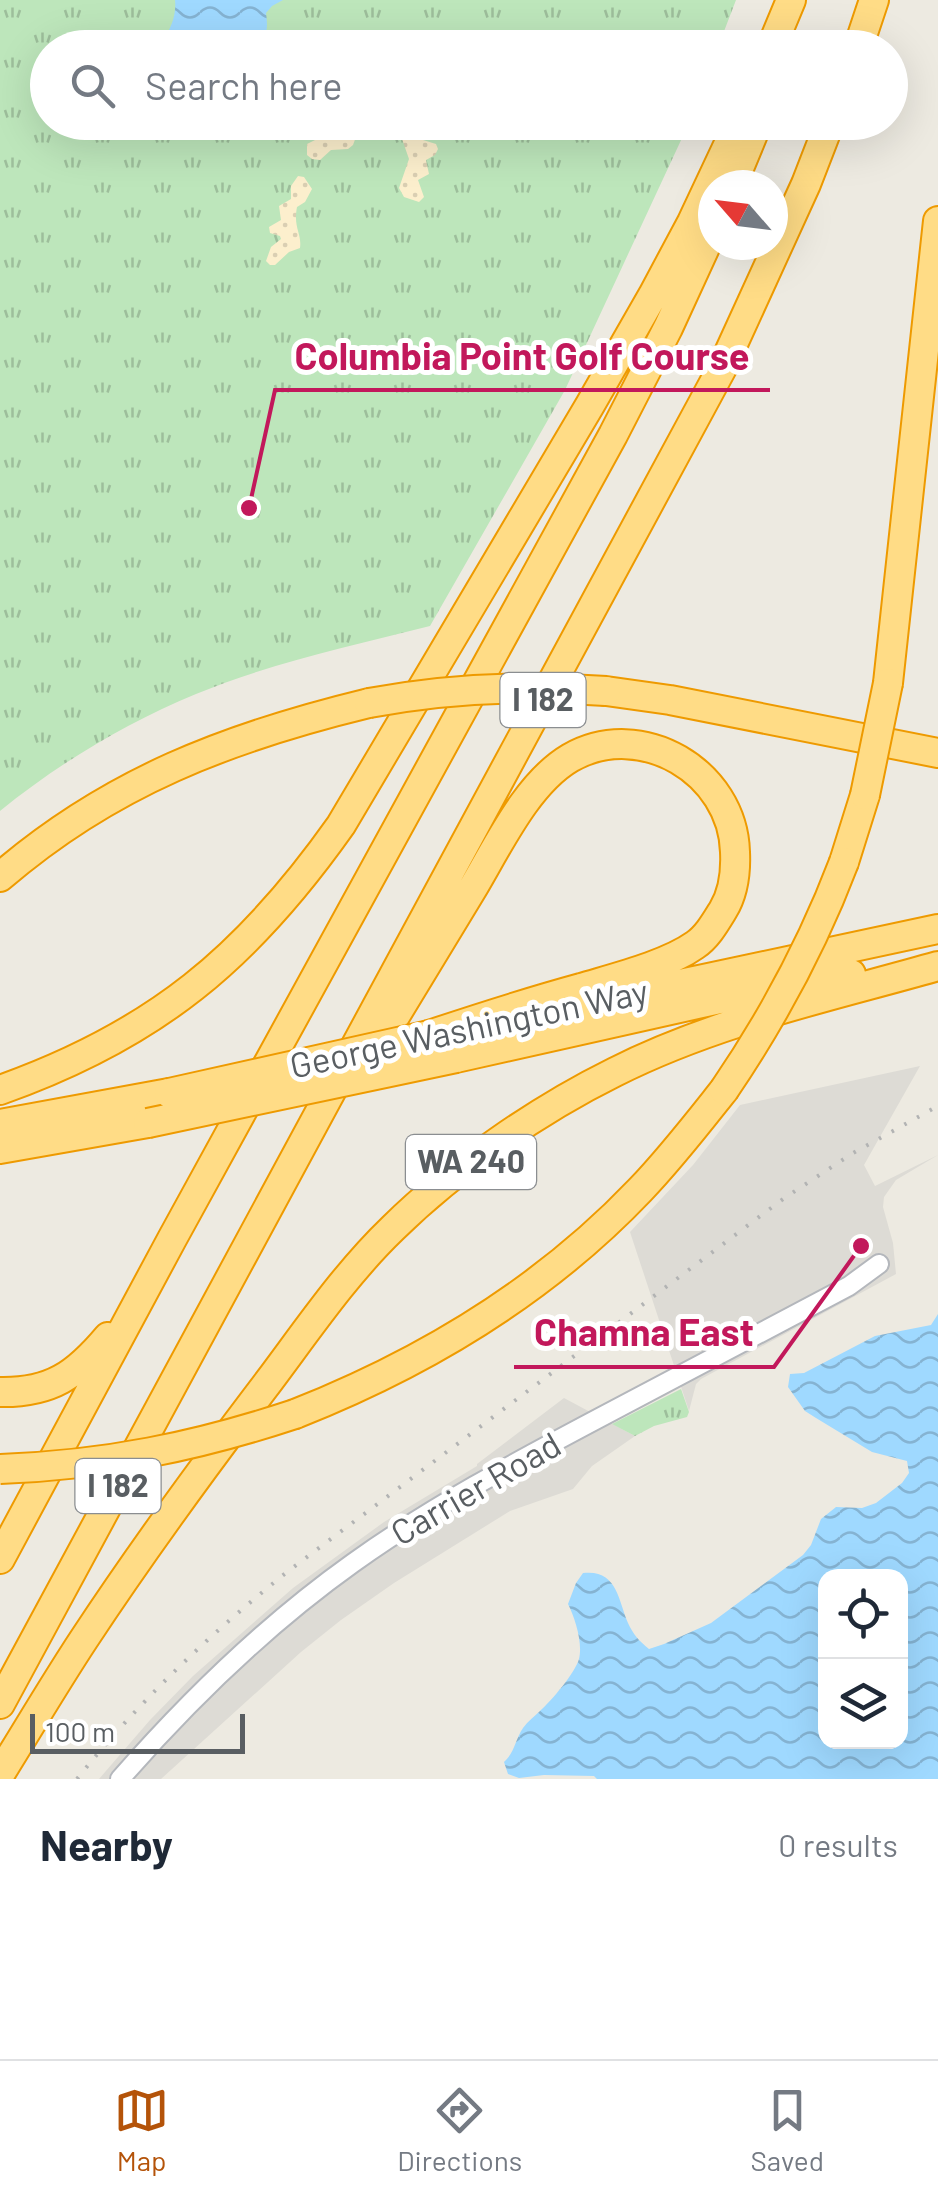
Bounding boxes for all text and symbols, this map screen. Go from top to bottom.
search box [30,30,908,140]
icon: search [65,58,120,113]
text: Search here [145,62,343,108]
north arrow [698,170,788,260]
callout: Columbia Point Golf Course [275,322,770,390]
text: Columbia Point Golf Course [294,332,750,378]
road number: I 182 [500,673,586,727]
street label: George Washington Way [286,969,651,1086]
road number: WA 240 [406,1135,536,1189]
callout: Chamna East [514,1299,774,1367]
text: Chamna East [534,1308,754,1354]
street label: Carrier Road [383,1422,567,1553]
road number: I 182 [76,1459,160,1513]
map controls [818,1569,908,1749]
button: locate [818,1569,908,1659]
button: layers [818,1659,908,1749]
scale bar [30,1709,245,1754]
text: 100 m [45,1714,115,1748]
text: Nearby [40,1819,173,1869]
text: 0 results [778,1825,898,1863]
tab: Map [114,2083,169,2177]
tab: Directions [397,2083,522,2177]
tab: Saved [750,2083,824,2177]

